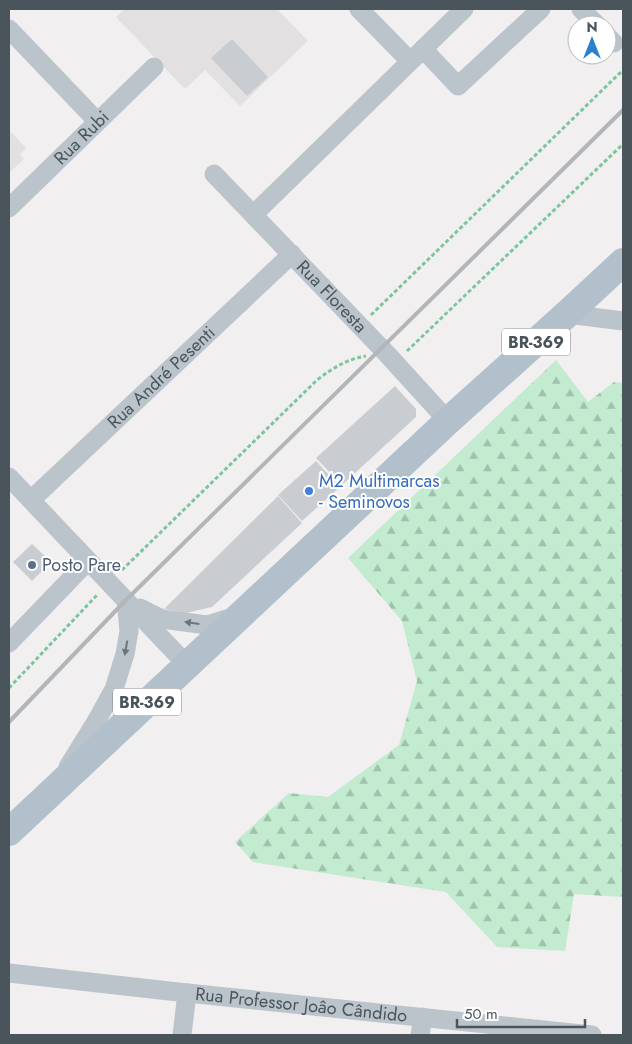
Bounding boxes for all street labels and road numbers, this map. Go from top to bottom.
street label: Rua Rubi [48,105,115,171]
street label: Rua Floresta [291,254,373,339]
street label: Rua André Pesenti [102,320,221,435]
road number: BR-369 [502,328,570,356]
road number: BR-369 [113,689,181,716]
street label: Rua Professor Joâo Cândido [194,981,409,1029]

